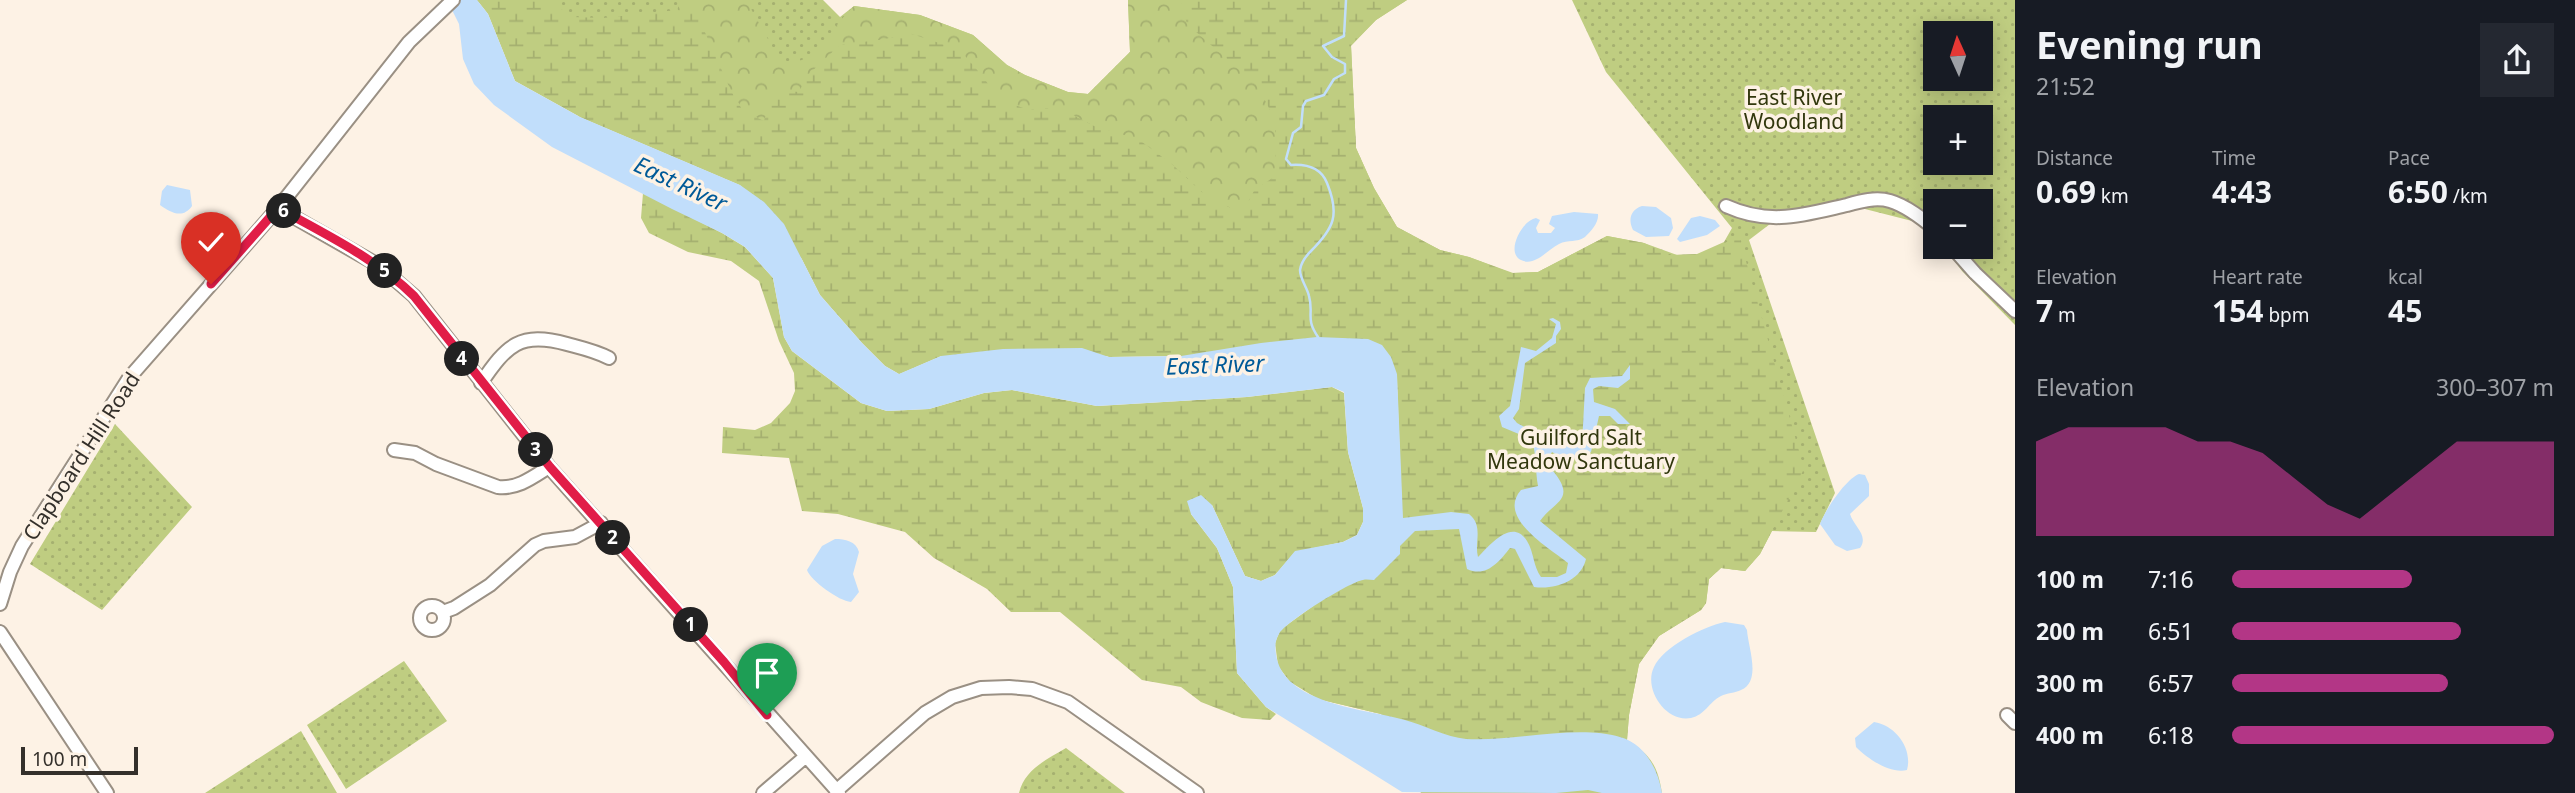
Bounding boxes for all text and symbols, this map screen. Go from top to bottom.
text: Evening run [2036,18,2263,70]
north arrow [1923,21,1993,91]
map controls [1923,21,1993,259]
button: share [2480,23,2554,97]
text: 21:52 [2036,70,2095,102]
park label: East River Woodland [1744,83,1844,135]
button: + [1923,105,1993,175]
text: Distance [2036,145,2113,171]
text: Time [2212,145,2256,171]
text: Pace [2388,145,2430,171]
water label: East River [629,148,733,219]
text: 0.69 [2036,171,2096,212]
text: 4:43 [2212,171,2272,212]
text: 6:50 [2388,171,2448,212]
text: km [2096,183,2129,209]
text: /km [2448,183,2488,209]
button: − [1923,189,1993,259]
pin: 6 [266,194,302,228]
text: 6 [278,197,289,223]
pin [181,212,241,284]
icon: check [192,223,230,261]
pin: 5 [368,254,402,288]
text: 5 [379,257,390,283]
text: Elevation [2036,264,2117,290]
text: Heart rate [2212,264,2303,290]
text: kcal [2388,264,2423,290]
text: 7 [2036,290,2053,331]
text: 154 [2212,290,2263,331]
text: 45 [2388,290,2422,331]
text: m [2053,302,2076,328]
text: bpm [2263,302,2310,328]
pin: 4 [444,342,480,376]
text: 4 [456,345,467,371]
water label: East River [1165,346,1266,382]
street label: Clapboard Hill Road [16,367,146,545]
text: Elevation [2036,371,2134,403]
text: 300–307 m [2436,371,2554,403]
park label: Guilford Salt Meadow Sanctuary [1487,423,1675,475]
pin: 3 [518,433,554,468]
text: 3 [530,436,541,462]
pin: 2 [596,520,630,556]
text: 2 [607,524,618,550]
text: 100 m [2036,563,2104,595]
text: 7:16 [2148,563,2194,595]
pin: 1 [674,608,708,642]
text: 1 [685,611,696,637]
text: 200 m [2036,615,2104,647]
text: 6:51 [2148,615,2194,647]
pin [737,643,797,715]
icon: arrive [748,654,786,692]
text: 300 m [2036,667,2104,699]
text: 6:57 [2148,667,2194,699]
text: 400 m [2036,719,2104,751]
text: 6:18 [2148,719,2194,751]
scale bar [21,744,138,776]
text: 100 m [32,746,87,772]

